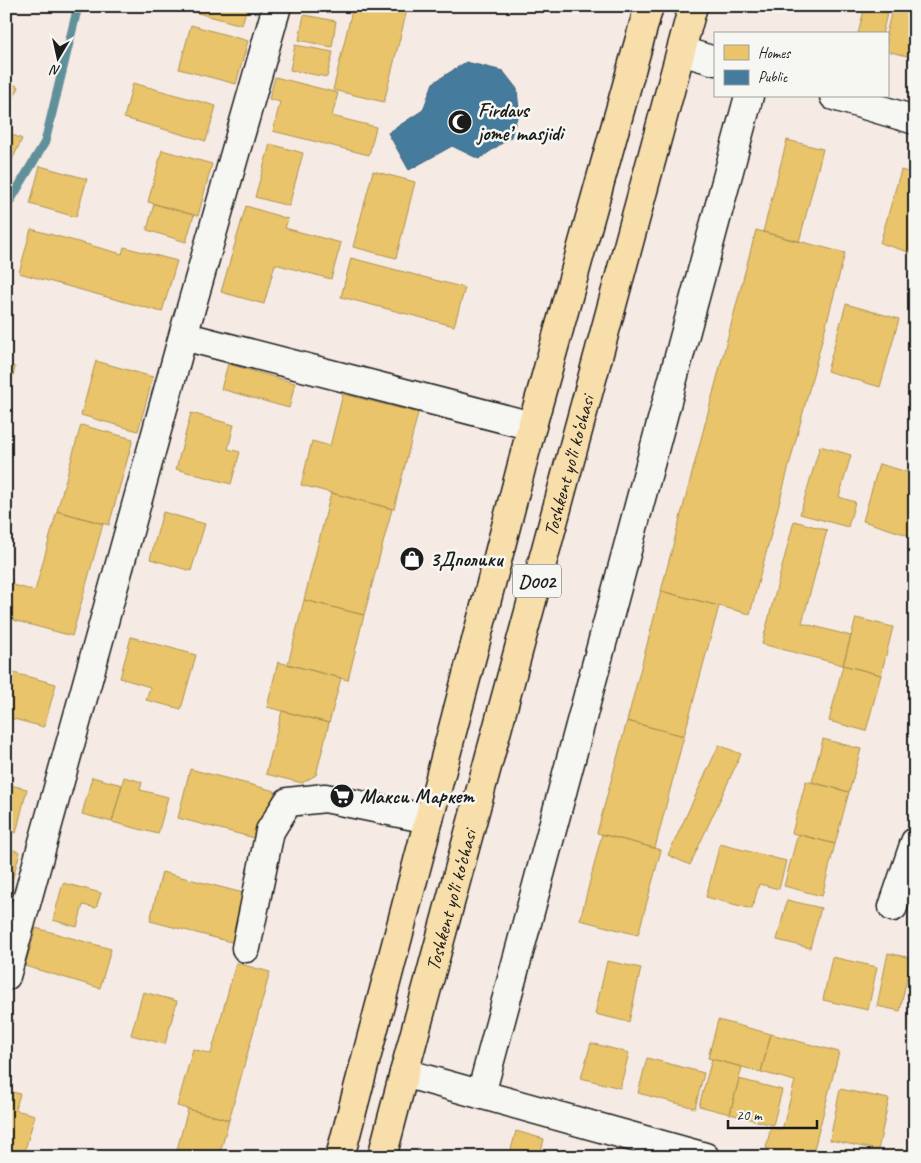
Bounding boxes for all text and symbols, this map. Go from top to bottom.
north arrow [32,32,82,82]
legend [714,32,888,98]
text: Homes [758,44,792,63]
text: N [48,61,62,79]
text: Public [758,68,788,87]
place label: Firdavs jome’ masjidi [476,98,566,146]
mosque icon: Firdavs jome’ masjidi [447,109,473,135]
street label: Toshkent yo‘li ko‘chasi [538,390,601,539]
shop icon: 3Дполики [399,546,425,572]
place label: 3Дполики [430,547,505,572]
road number: D002 [513,564,561,598]
supermarket icon: Макси Маркет [329,783,355,809]
place label: Макси Маркет [360,784,475,809]
street label: Toshkent yo‘li ko‘chasi [420,825,483,973]
scale bar [728,1098,817,1130]
text: 20 m [736,1106,763,1125]

